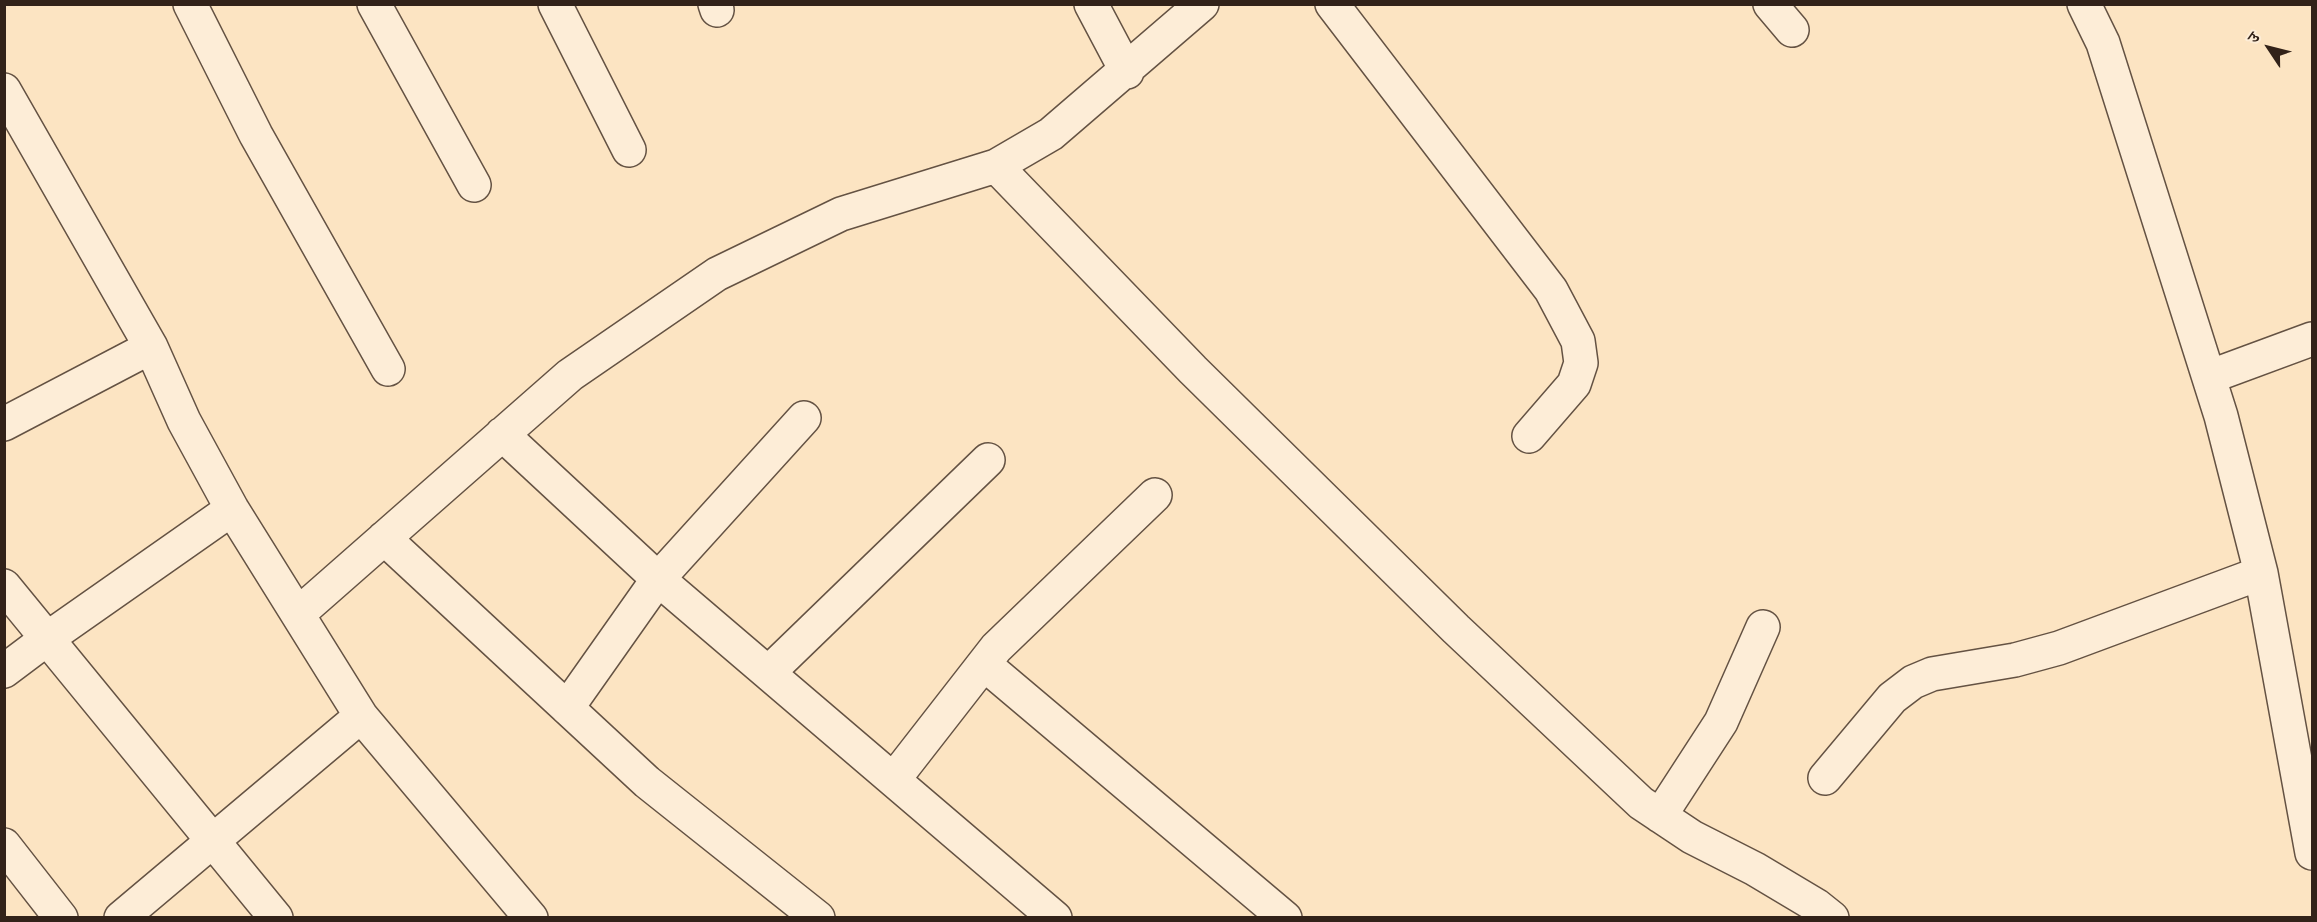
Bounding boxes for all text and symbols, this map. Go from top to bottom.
north arrow [2239,18,2299,78]
text: उ [2243,28,2266,47]

